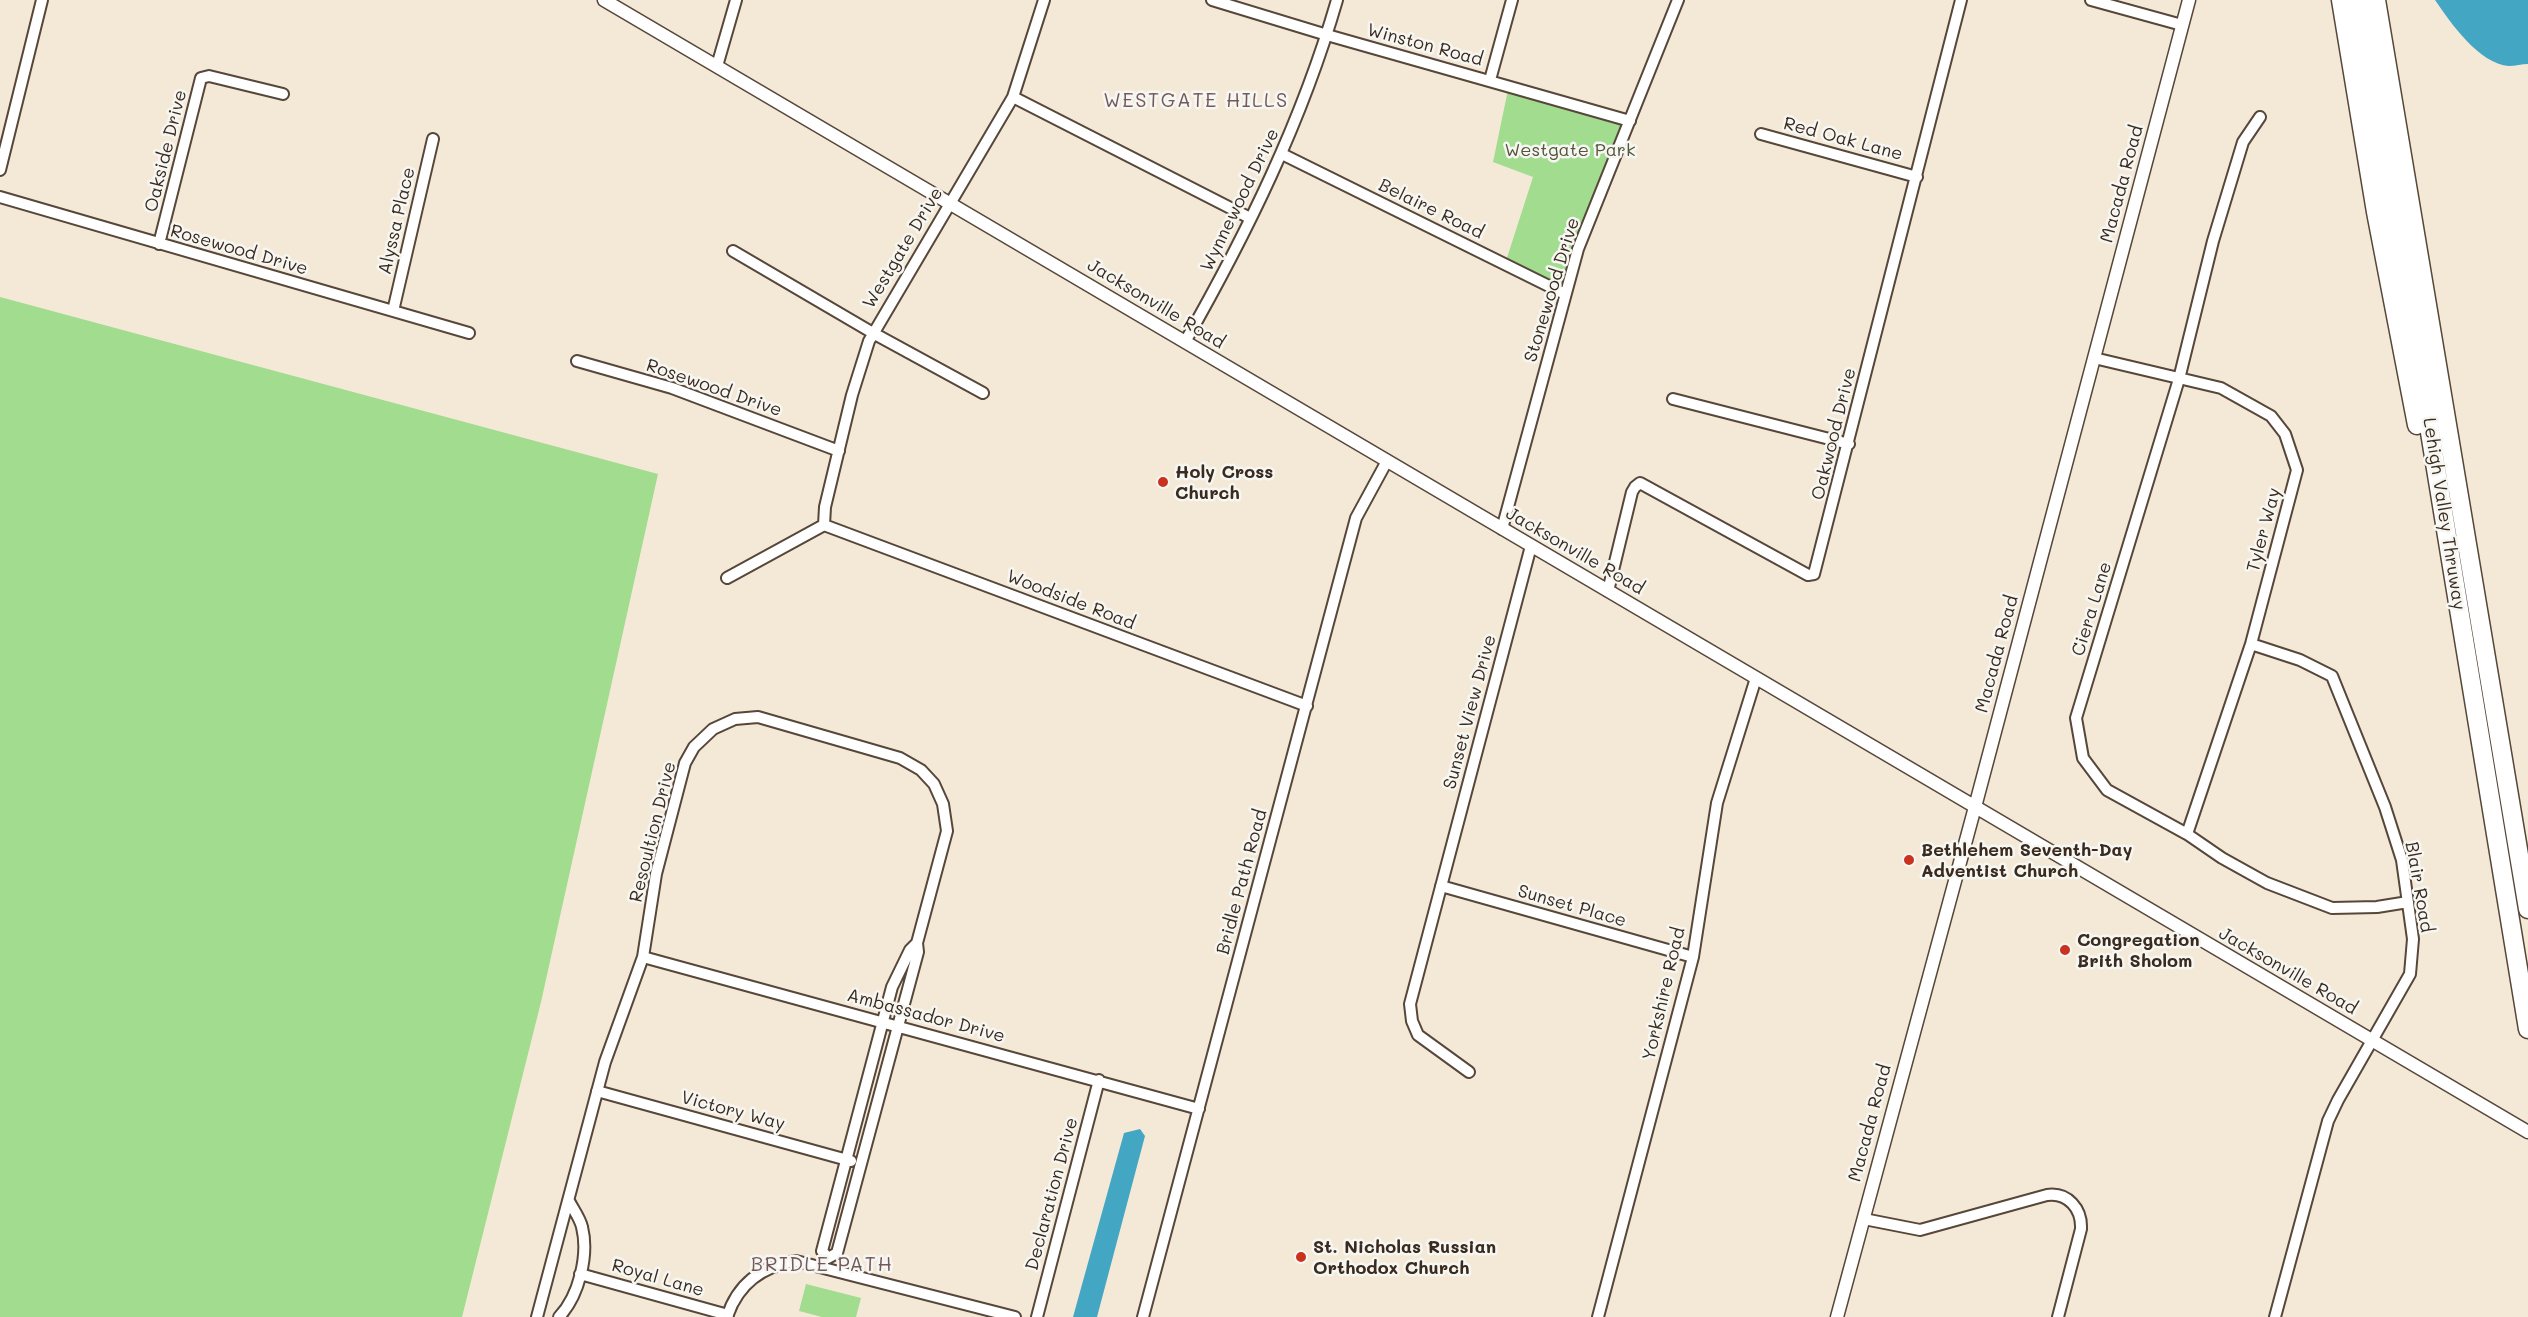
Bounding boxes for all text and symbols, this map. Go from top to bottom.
street label: Winston Road [1365,19,1485,71]
street label: Oakside Drive [140,88,192,214]
district label: WESTGATE HILLS [1103,89,1289,113]
street label: Red Oak Lane [1781,113,1905,165]
street label: Macada Road [2096,123,2148,245]
street label: Wynnewood Drive [1196,125,1284,275]
park label: Westgate Park [1505,139,1635,161]
street label: Alyssa Place [374,165,420,277]
street label: Belaire Road [1375,174,1487,244]
street label: Westgate Drive [858,183,948,313]
street label: Stonewood Drive [1520,215,1584,365]
street label: Rosewood Drive [168,220,310,280]
street label: Jacksonville Road [1083,254,1229,354]
street label: Rosewood Drive [643,355,785,421]
street label: Oakwood Drive [1807,366,1861,502]
street label: Lehigh Valley Thruway [2418,416,2470,612]
place label: Holy Cross Church [1175,461,1273,504]
marker: Holy Cross Church [1156,475,1170,489]
street label: Tyler Way [2242,486,2286,574]
street label: Jacksonville Road [1502,503,1648,599]
street label: Ciera Lane [2067,559,2117,659]
street label: Woodside Road [1004,566,1138,634]
street label: Macada Road [1971,593,2023,715]
street label: Sunset View Drive [1439,632,1501,792]
street label: Resoultion Drive [625,760,681,904]
street label: Bridle Path Road [1212,807,1272,957]
place label: Bethlehem Seventh-Day Adventist Church [1921,839,2132,882]
street label: Blair Road [2400,840,2438,934]
marker: Bethlehem Seventh-Day Adventist Church [1902,853,1916,867]
street label: Sunset Place [1515,880,1629,932]
street label: Jacksonville Road [2215,923,2361,1019]
street label: Yorkshire Road [1638,925,1690,1063]
place label: Congregation Brith Sholom [2077,929,2200,972]
marker: Congregation Brith Sholom [2058,943,2072,957]
street label: Ambassador Drive [845,985,1007,1047]
street label: Macada Road [1844,1062,1896,1184]
street label: Victory Way [679,1087,787,1135]
street label: Declaration Drive [1021,1115,1083,1273]
place label: St. Nicholas Russian Orthodox Church [1313,1236,1496,1278]
marker: St. Nicholas Russian Orthodox Church [1294,1250,1308,1264]
district label: BRIDLE PATH [751,1253,893,1277]
street label: Royal Lane [609,1255,707,1301]

